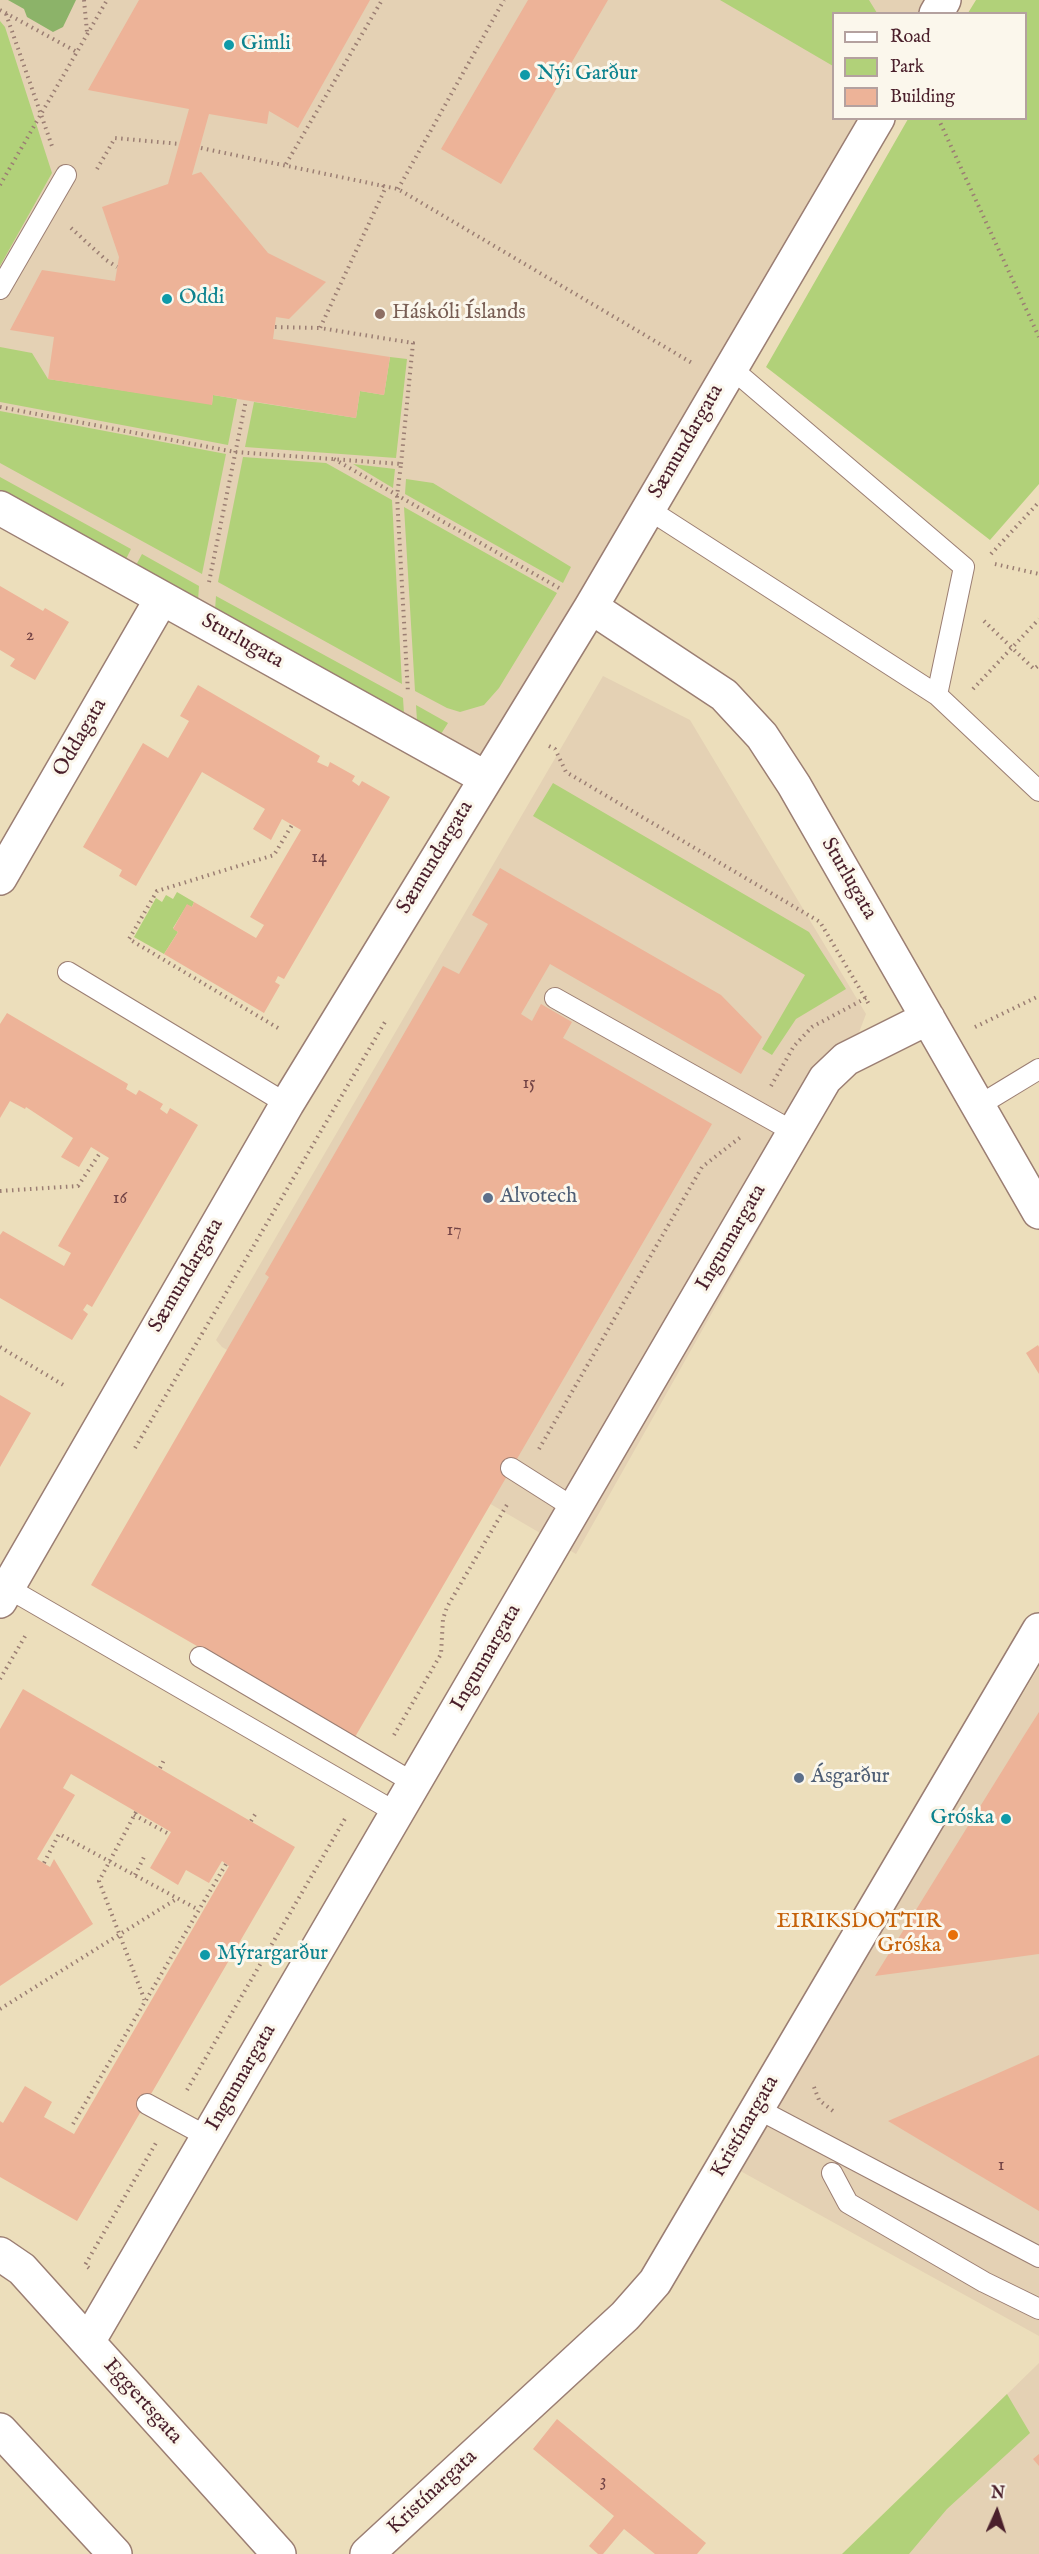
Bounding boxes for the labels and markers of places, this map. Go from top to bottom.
place label: Gimli [241,32,291,58]
marker: Gimli [222,38,236,52]
place label: Nýi Garður [537,62,638,88]
marker: Nýi Garður [518,68,532,82]
place label: Oddi [179,286,224,312]
marker: Oddi [160,292,174,306]
place label: Háskóli Íslands [392,301,526,327]
marker: Háskóli Íslands [373,307,387,321]
place label: Alvotech [500,1185,577,1211]
marker: Alvotech [481,1191,495,1205]
place label: Ásgarður [811,1765,890,1791]
marker: Ásgarður [792,1771,806,1785]
place label: Gróska [931,1806,994,1832]
marker: Gróska [999,1812,1013,1826]
place label: EIRIKSDOTTIR Gróska [776,1910,941,1960]
marker: EIRIKSDOTTIR Gróska [946,1928,960,1942]
place label: Mýrargarður [217,1942,328,1968]
marker: Mýrargarður [198,1948,212,1962]

